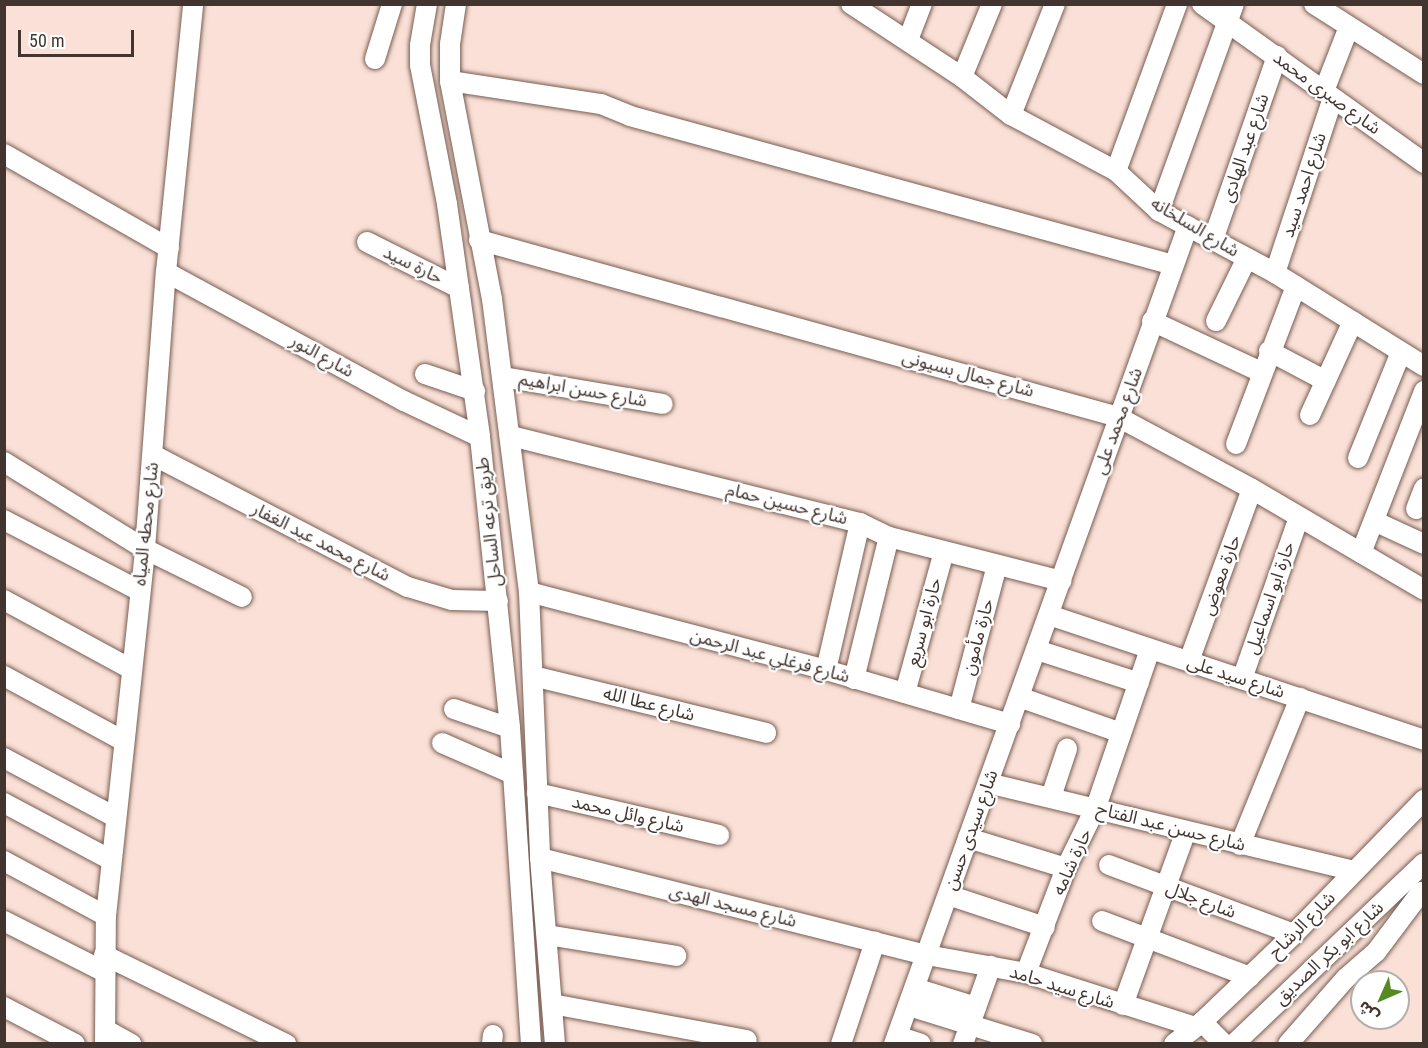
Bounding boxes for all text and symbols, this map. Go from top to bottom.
scale bar [21,18,136,56]
text: 50 m [29,30,64,51]
street label: شارع صبرى محمد [1269,47,1385,139]
street label: شارع عبد الهادى [1216,91,1274,205]
street label: شارع احمد سيد [1277,130,1331,240]
street label: شارع السلخانه [1147,192,1243,262]
street label: حارة سيد [380,241,446,289]
street label: شارع النور [286,330,358,382]
street label: شارع جمال بسيونى [900,346,1036,402]
street label: شارع محمد على [1089,365,1147,477]
street label: شارع حسن ابراهيم [517,368,649,412]
street label: طريق ترعه الساحل [471,456,507,588]
street label: شارع محطه المياه [129,461,163,587]
street label: شارع حسين حمام [724,479,850,529]
street label: شارع محمد عبد الغفار [248,498,394,586]
street label: حارة معوض [1196,532,1246,618]
street label: حارة ابو اسماعيل [1241,539,1299,657]
street label: حارة ابو سريع [902,575,946,669]
street label: حارة مأمون [957,596,999,678]
street label: شارع فرغلي عبد الرحمن [688,624,852,688]
street label: شارع سيد على [1184,651,1288,703]
street label: شارع عطا الله [601,682,697,726]
street label: شارع سيدى حسن [939,767,1003,893]
street label: شارع وائل محمد [570,791,686,837]
street label: شارع حسن عبد الفتاح [1094,798,1248,856]
street label: حارة شامه [1048,825,1096,899]
street label: شارع جلال [1163,877,1239,923]
street label: شارع مسجد الهدى [667,880,799,932]
street label: شارع الرشاح [1264,887,1340,963]
street label: شارع ابو بكر الصديق [1270,897,1388,1009]
street label: شارع سيد حامد [1007,961,1117,1013]
north arrow [1350,970,1410,1030]
text: ش [1354,997,1383,1026]

